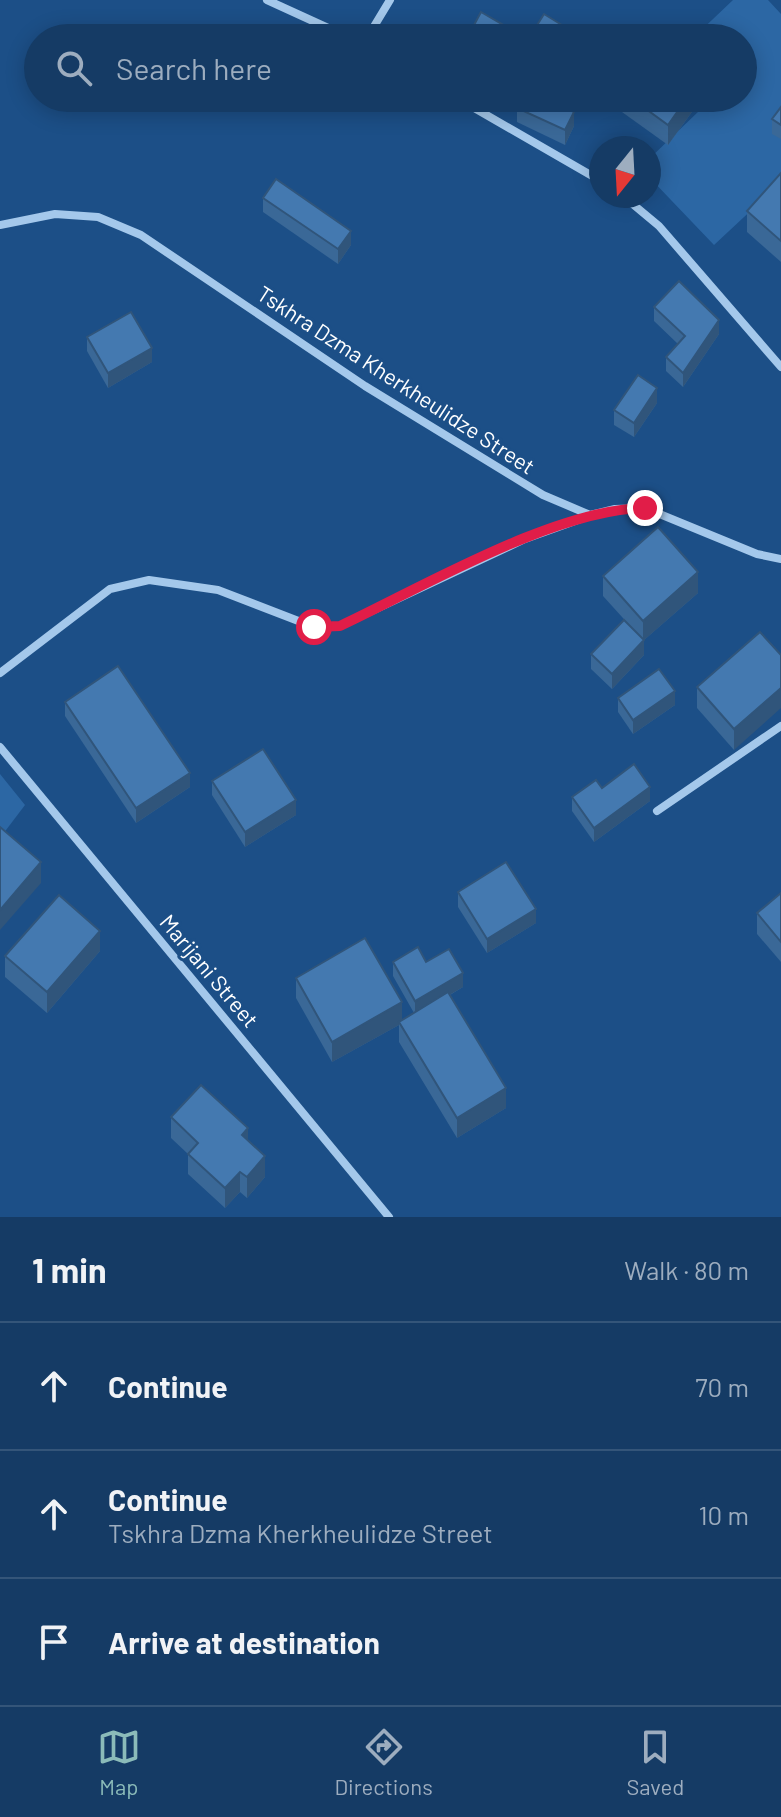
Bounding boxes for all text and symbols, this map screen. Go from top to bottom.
search box [24,24,757,112]
icon: search [52,46,96,90]
text: Search here [116,50,272,86]
north arrow [589,136,661,208]
street label: Tskhra Dzma Kherkheulidze Street [253,280,540,479]
route end [627,490,663,526]
route start [296,609,332,645]
street label: Marijani Street [155,909,264,1032]
text: 1 min [32,1249,107,1290]
text: Walk · 80 m [624,1254,749,1285]
icon: ahead [32,1364,76,1408]
text: Continue [108,1368,228,1404]
text: 70 m [695,1371,749,1402]
text: Continue [108,1481,228,1517]
icon: ahead [32,1492,76,1536]
text: 10 m [699,1499,749,1530]
text: Tskhra Dzma Kherkheulidze Street [108,1517,493,1548]
icon: arrive [32,1620,76,1664]
text: Arrive at destination [108,1624,380,1660]
tab: Map [97,1725,141,1799]
tab: Directions [334,1725,433,1799]
tab: Saved [626,1725,684,1799]

